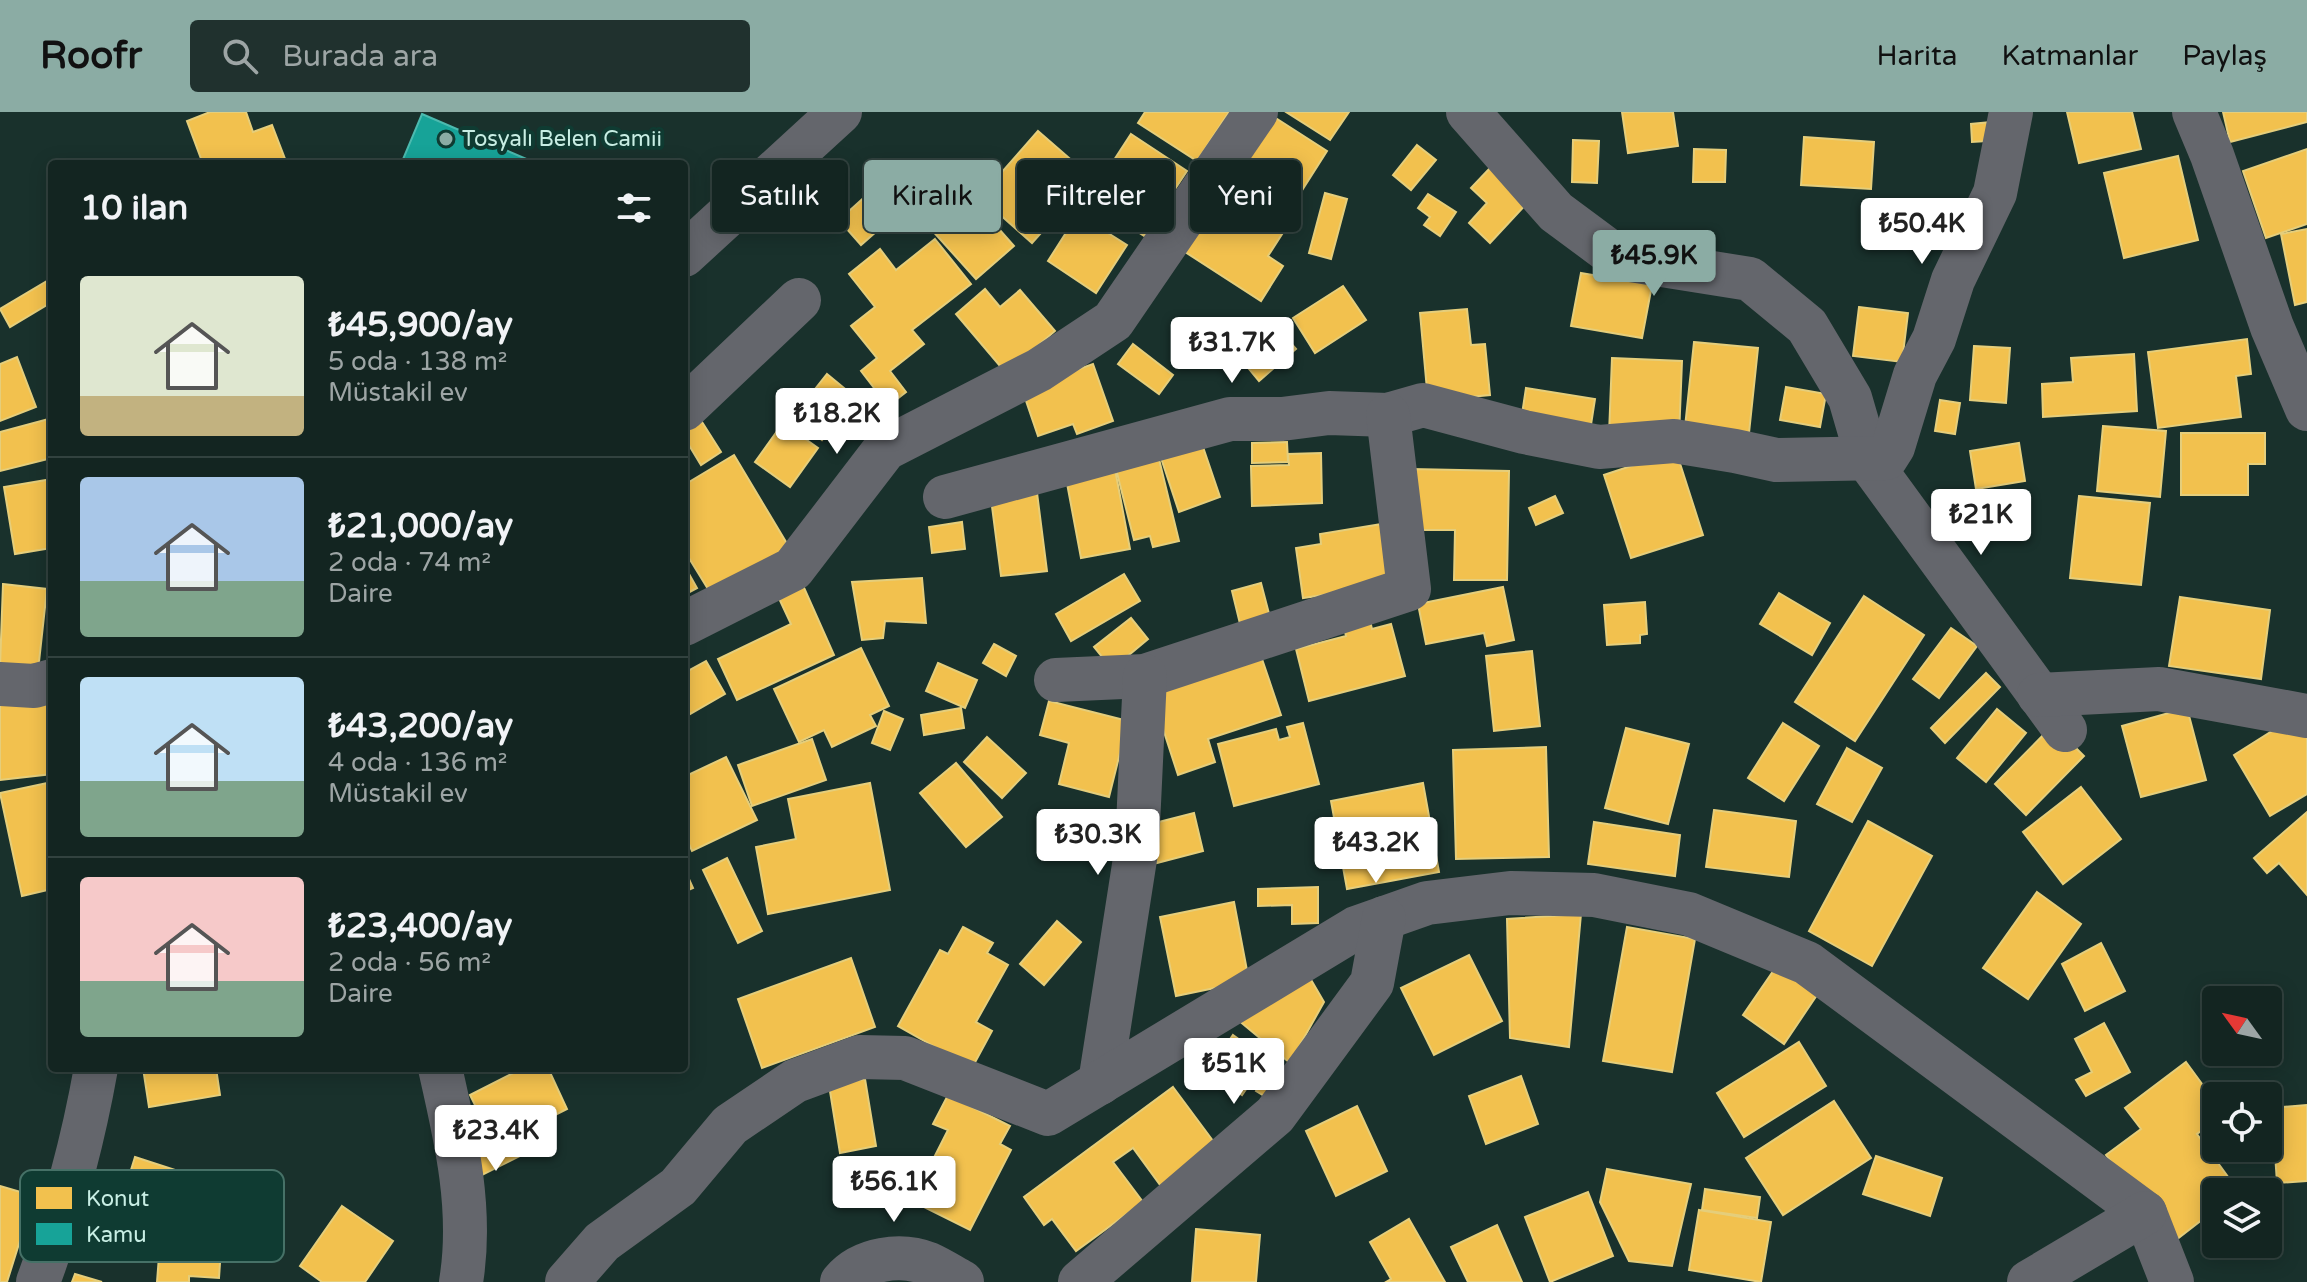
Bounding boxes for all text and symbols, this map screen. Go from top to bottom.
search box [190,20,750,92]
text: Roofr [40,33,142,79]
icon: search [218,34,262,78]
text: Burada ara [282,38,438,75]
text: Harita [1876,39,1957,73]
text: Katmanlar [2001,39,2138,73]
text: Paylaş [2182,39,2267,73]
place label: Tosyalı Belen Camii [462,126,662,152]
marker: Tosyalı Belen Camii [437,130,455,148]
chip: Satılık [712,160,848,232]
chip: Kiralık [864,160,1001,232]
chip: Filtreler [1017,160,1174,232]
chip: Yeni [1190,160,1301,232]
icon: filters [612,186,656,230]
text: 10 ilan [80,188,188,229]
pin: ₺50.4K [1857,198,1987,266]
text: ₺50.4K [1879,208,1965,239]
pin: ₺45.9K [1589,230,1719,298]
text: ₺45.9K [1611,240,1697,271]
text: ₺45,900/ay [328,305,513,346]
icon: home [144,308,240,404]
pin: ₺31.7K [1167,317,1297,385]
text: ₺31.7K [1189,327,1275,358]
text: 5 oda · 138 m² [328,346,507,377]
text: Müstakil ev [328,377,468,408]
pin: ₺18.2K [772,388,902,456]
text: ₺18.2K [794,398,880,429]
pin: ₺21K [1934,489,2028,557]
text: ₺21K [1949,499,2013,530]
text: ₺21,000/ay [328,506,513,547]
icon: home [144,509,240,605]
text: 2 oda · 74 m² [328,547,491,578]
text: Daire [328,578,393,609]
text: ₺43,200/ay [328,706,513,747]
icon: home [144,709,240,805]
text: 4 oda · 136 m² [328,747,507,778]
text: Müstakil ev [328,778,468,809]
pin: ₺30.3K [1033,809,1163,877]
pin: ₺43.2K [1311,817,1441,885]
text: ₺30.3K [1055,819,1141,850]
text: ₺43.2K [1333,827,1419,858]
text: ₺23,400/ay [328,906,512,947]
icon: home [144,909,240,1005]
text: 2 oda · 56 m² [328,947,491,978]
text: Daire [328,978,393,1009]
north arrow [2202,986,2282,1066]
map controls [2202,986,2282,1258]
pin: ₺51K [1187,1038,1281,1106]
text: ₺51K [1202,1048,1266,1079]
button: locate [2202,1082,2282,1162]
pin: ₺23.4K [431,1105,561,1173]
text: ₺23.4K [453,1115,539,1146]
pin: ₺56.1K [829,1156,959,1224]
text: ₺56.1K [851,1166,937,1197]
legend [20,1170,284,1262]
button: layers [2202,1178,2282,1258]
text: Konut [86,1186,149,1212]
text: Kamu [86,1222,147,1248]

